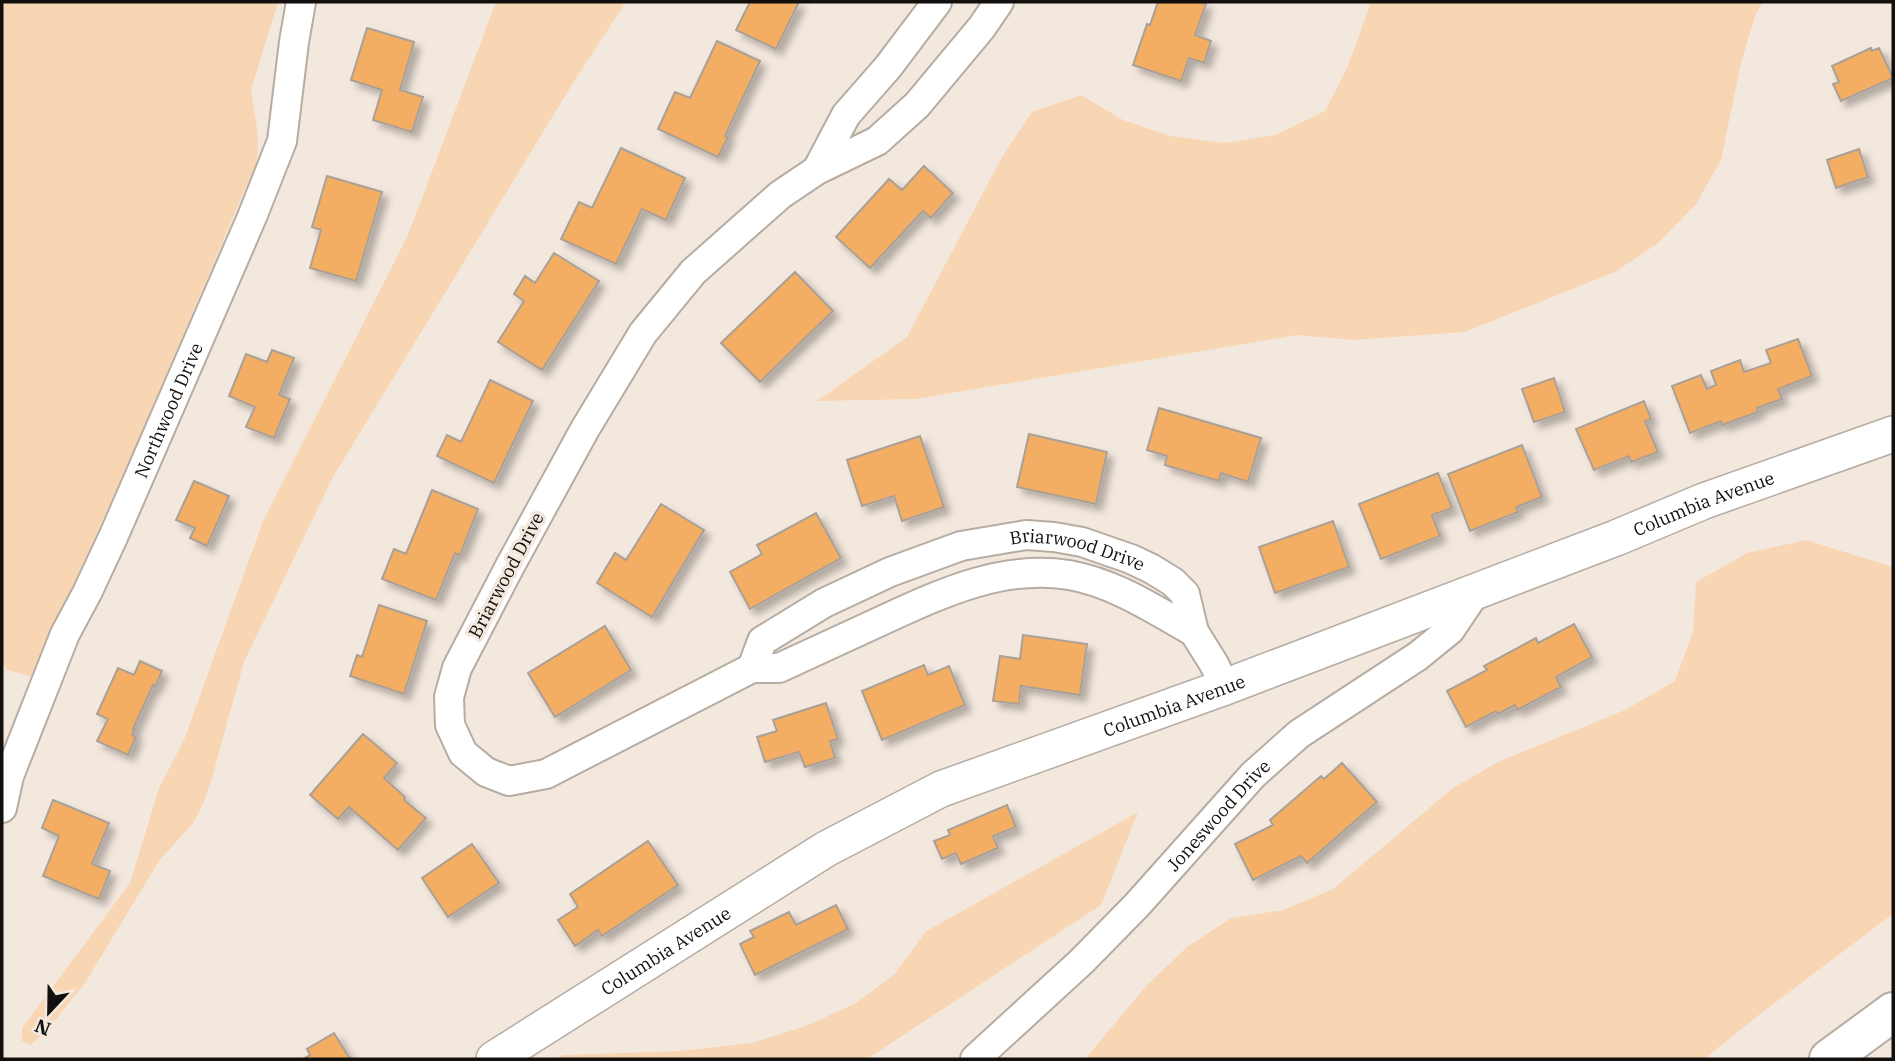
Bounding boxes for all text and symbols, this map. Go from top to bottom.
street label: Northwood Drive [129,339,208,481]
street label: Columbia Avenue [1630,466,1777,541]
street label: Briarwood Drive [463,508,549,642]
street label: Briarwood Drive [1008,523,1149,576]
street label: Columbia Avenue [1100,669,1248,741]
street label: Joneswood Drive [1162,754,1275,876]
street label: Columbia Avenue [596,901,735,1000]
north arrow [14,977,84,1047]
text: N [31,1014,54,1042]

